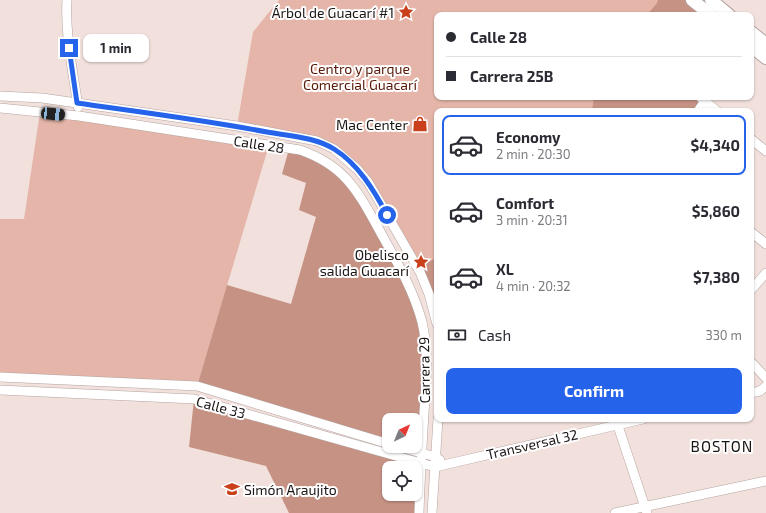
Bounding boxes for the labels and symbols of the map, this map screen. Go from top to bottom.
place icon: Árbol de Guacarí #1 [397,3,415,21]
place label: Árbol de Guacarí #1 [272,4,394,21]
callout: 1 min [83,34,149,62]
route end [60,39,78,57]
park label: Centro y parque Comercial Guacarí [303,60,418,93]
car [40,107,66,121]
shop icon: Mac Center [411,115,429,133]
place label: Mac Center [336,116,408,133]
street label: Calle 28 [232,132,286,156]
route start [378,206,396,224]
place label: Obelisco salida Guacarí [320,246,410,279]
place icon: Obelisco salida Guacarí [412,253,430,271]
street label: Carrera 29 [415,337,433,403]
street label: Calle 33 [195,392,247,422]
north arrow [382,413,422,453]
street label: Transversal 32 [485,425,579,463]
district label: BOSTON [691,437,753,455]
school or university icon: Simón Araujito [223,480,241,498]
place label: Simón Araujito [244,481,337,498]

